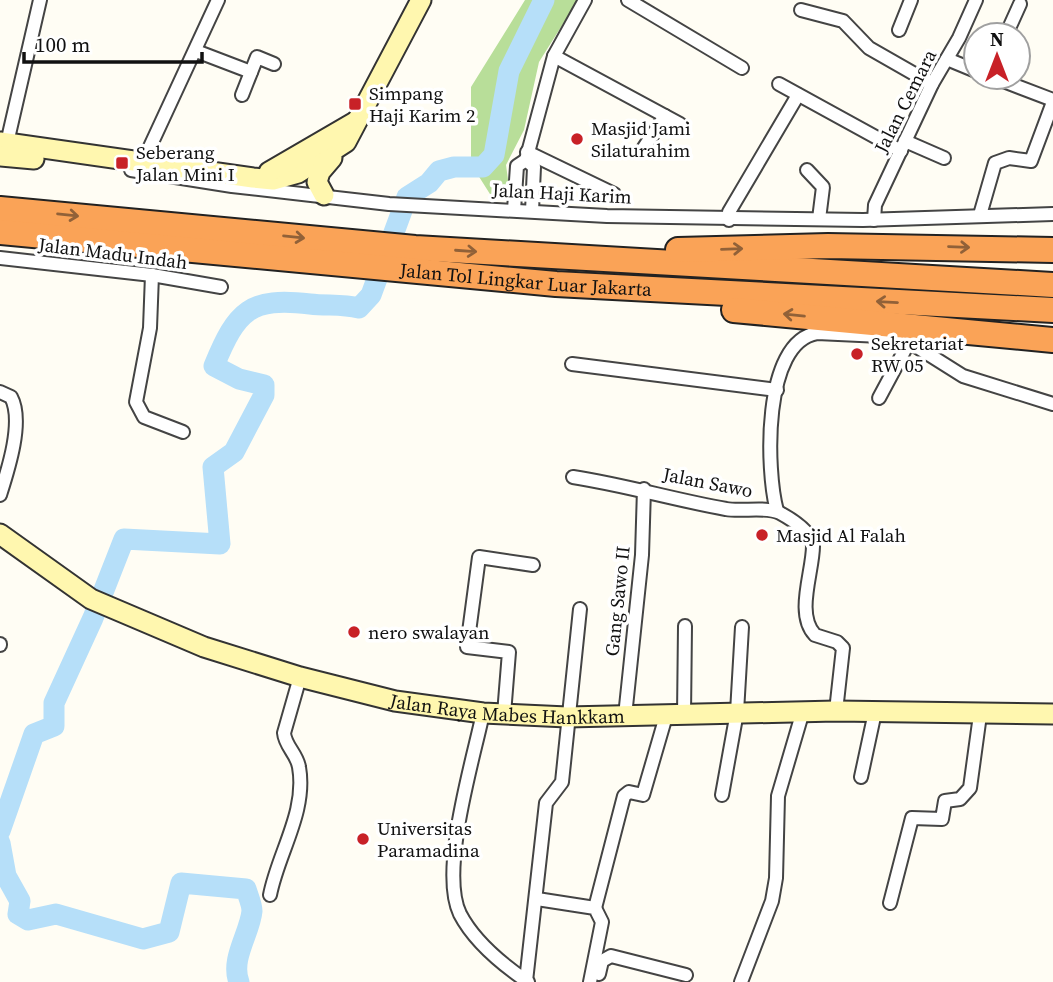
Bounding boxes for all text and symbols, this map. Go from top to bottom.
scale bar [24,21,203,65]
north arrow [962,21,1032,91]
text: N [990,26,1004,52]
text: 100 m [35,30,90,59]
street label: Jalan Cemara [867,44,942,158]
place label: Simpang Haji Karim 2 [369,80,475,128]
marker: Simpang Haji Karim 2 [347,96,363,112]
place label: Masjid Jami Silaturahim [591,115,691,163]
marker: Masjid Jami Silaturahim [569,131,585,147]
place label: Seberang Jalan Mini I [135,139,235,187]
marker: Seberang Jalan Mini I [114,155,130,171]
street label: Jalan Haji Karim [491,176,632,210]
one-way arrow [56,209,79,222]
street label: Jalan Madu Indah [36,231,189,275]
one-way arrow [283,231,305,244]
one-way arrow [947,240,970,254]
one-way arrow [720,242,743,255]
one-way arrow [454,245,476,258]
street label: Jalan Tol Lingkar Luar Jakarta [398,256,653,302]
one-way arrow [876,295,899,308]
one-way arrow [783,309,806,322]
place label: Sekretariat RW 05 [871,330,964,378]
marker: Sekretariat RW 05 [849,346,865,362]
street label: Jalan Sawo [660,460,755,503]
place label: Masjid Al Falah [776,522,906,548]
marker: Masjid Al Falah [754,527,770,543]
street label: Gang Sawo II [598,545,636,657]
place label: nero swalayan [368,619,490,645]
marker: nero swalayan [346,624,362,640]
street label: Jalan Raya Mabes Hankkam [386,687,625,730]
place label: Universitas Paramadina [377,815,480,863]
marker: Universitas Paramadina [355,831,371,847]

